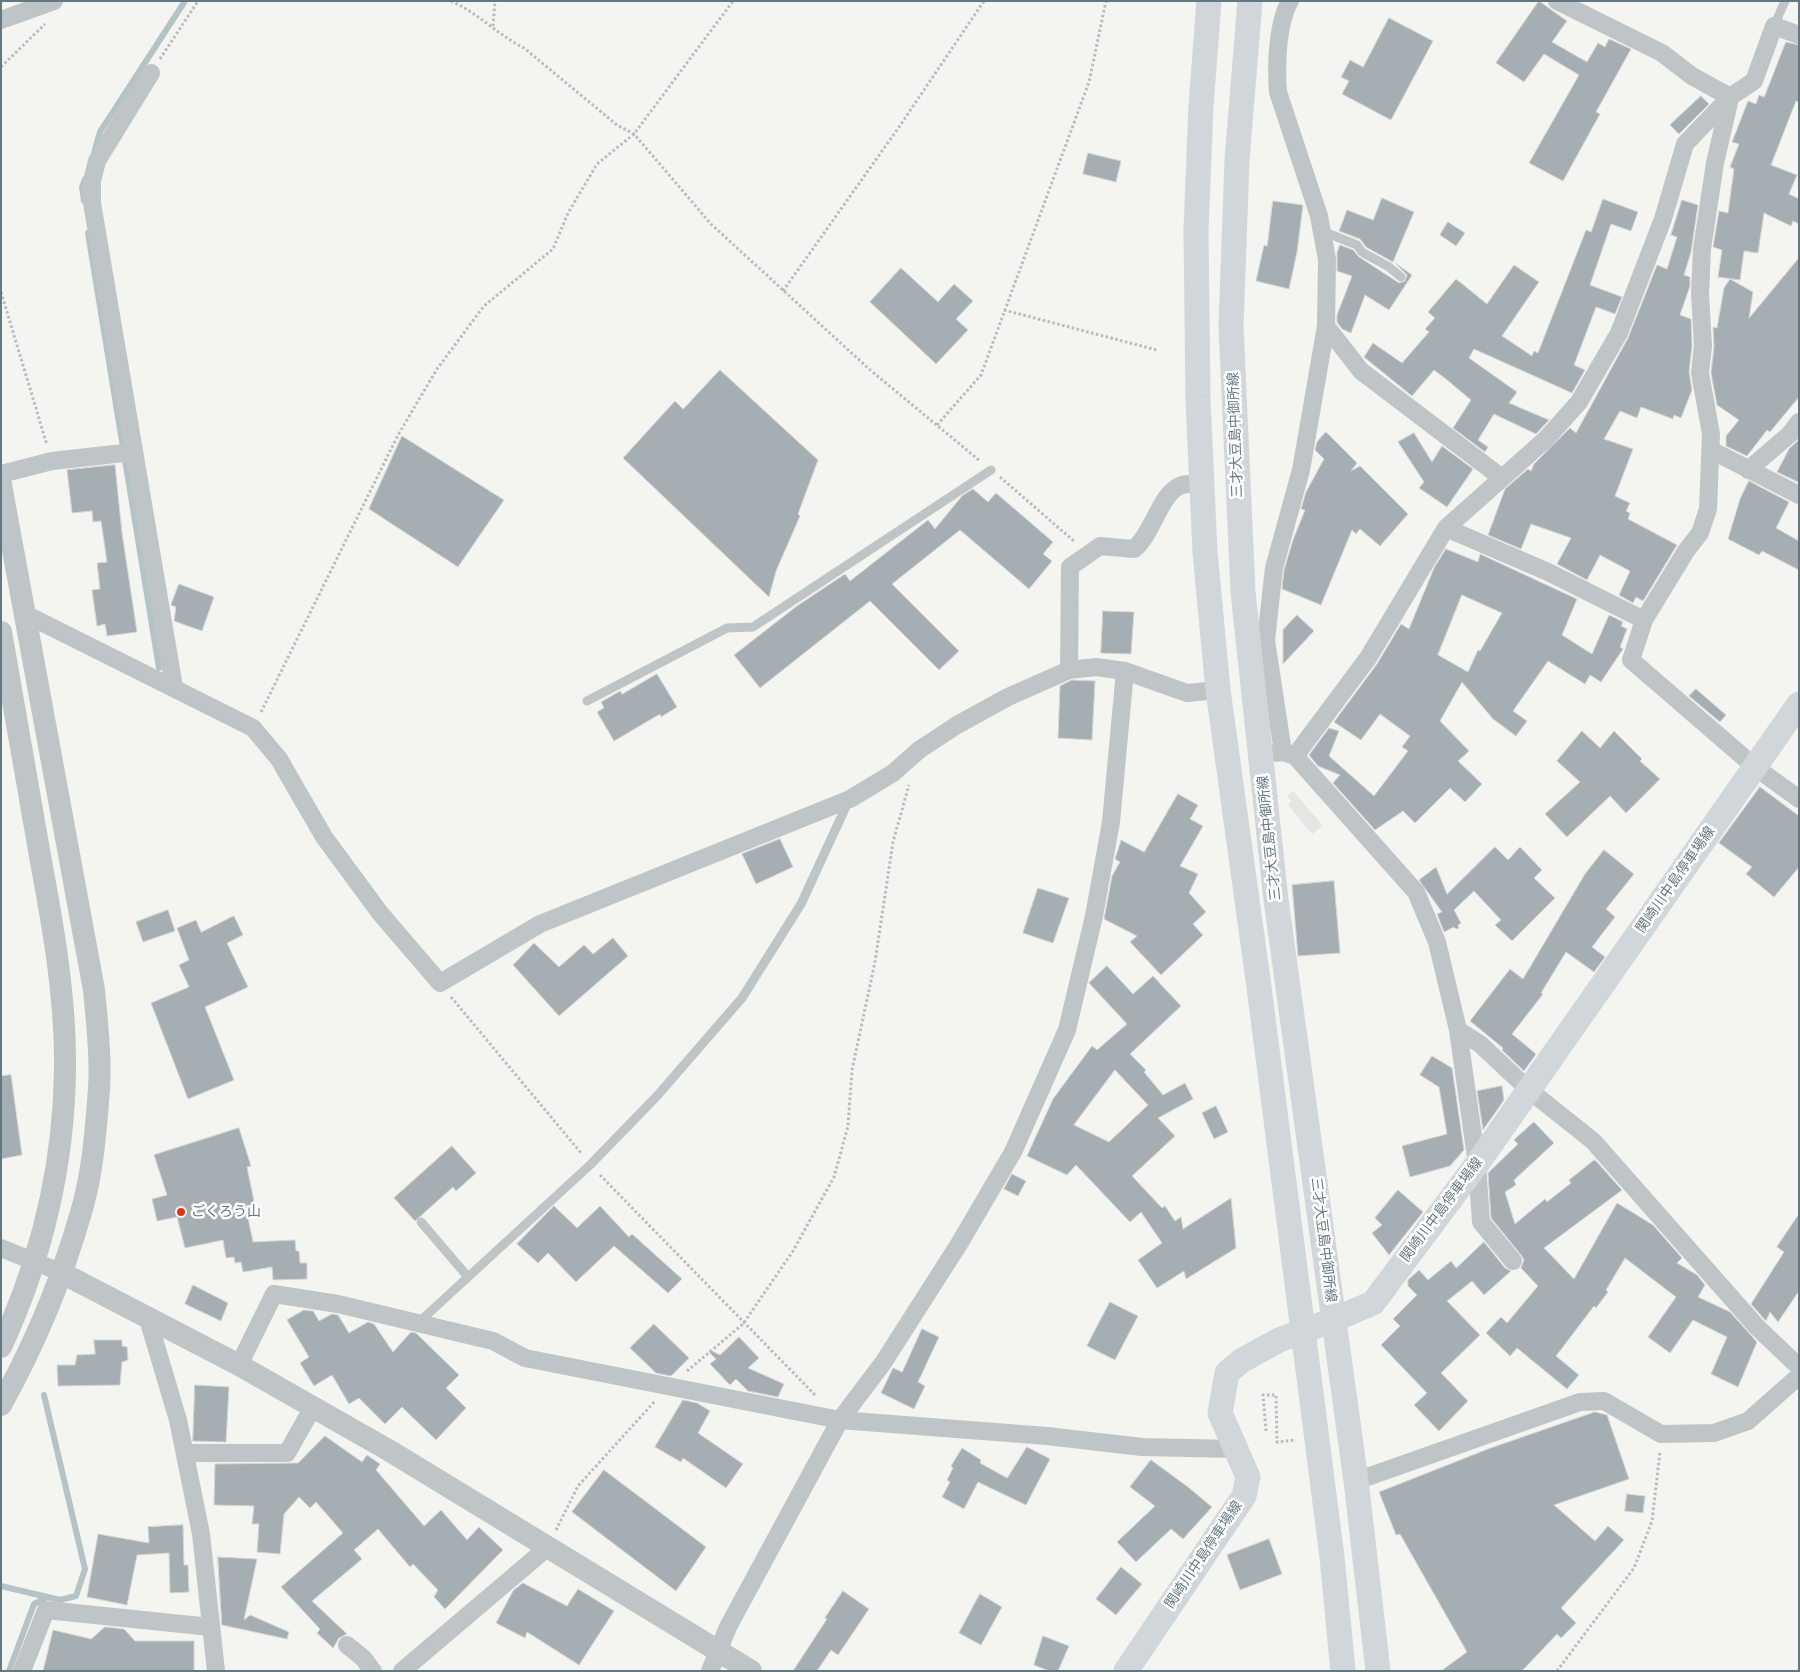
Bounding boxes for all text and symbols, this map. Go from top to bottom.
street label: 三才大豆島中御所線 [1225,372,1247,498]
street label: 三才大豆島中御所線 [1255,774,1285,902]
street label: 関崎川中島停車場線 [1633,824,1719,936]
street label: 関崎川中島停車場線 [1397,1155,1487,1265]
street label: 三才大豆島中御所線 [1307,1176,1339,1304]
place label: ごくろう山 [191,1204,261,1220]
marker: ごくろう山 [175,1206,187,1218]
street label: 関崎川中島停車場線 [1162,1498,1246,1612]

